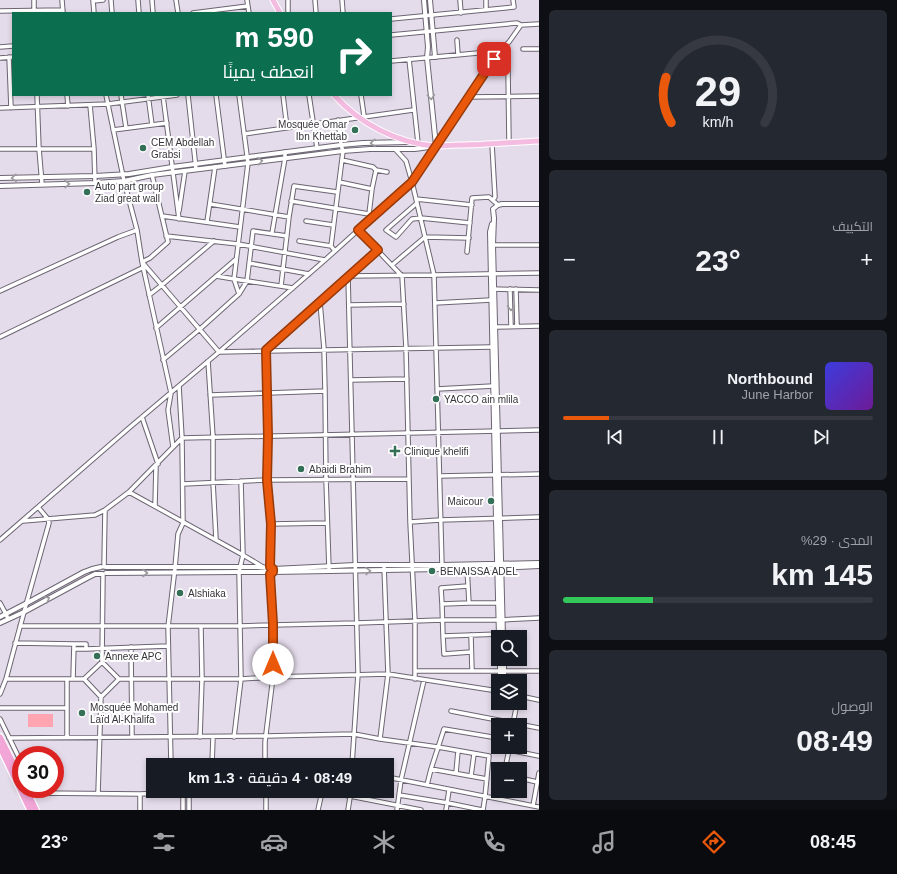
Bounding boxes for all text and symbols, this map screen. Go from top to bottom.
text: 590 m [235,22,314,53]
icon: right [328,28,380,80]
pin [477,42,511,76]
icon: arrive [483,48,505,70]
text: انعطف يمينًا [223,62,314,82]
text: 29 [695,68,741,115]
one-way arrow [426,94,435,100]
text: km/h [703,114,734,130]
place label: Mosquée Omar Ibn Khettab [278,119,348,142]
marker: Mosquée Omar Ibn Khettab [350,125,360,135]
place label: CEM Abdellah Grabsi [151,137,214,160]
one-way arrow [370,138,376,147]
marker: CEM Abdellah Grabsi [138,143,148,153]
one-way arrow [257,157,263,166]
one-way arrow [11,174,17,182]
one-way arrow [64,179,70,188]
place label: Auto part group Ziad great wall [95,181,164,204]
marker: Auto part group Ziad great wall [82,187,92,197]
text: التكييف [832,219,873,234]
text: 23° [695,244,741,277]
text: − [563,247,576,272]
text: + [860,247,873,272]
one-way arrow [507,305,515,311]
text: Northbound [727,370,813,387]
text: June Harbor [741,387,813,402]
marker: YACCO ain mlila [431,394,441,404]
place label: YACCO ain mlila [444,394,519,405]
icon: previous [604,426,626,448]
icon: pause [707,426,729,448]
icon: next [810,426,832,448]
marker: Clinique khelifi [389,445,401,457]
place label: Clinique khelifi [404,446,468,457]
marker: Abaidi Brahim [296,464,306,474]
place label: Abaidi Brahim [309,464,371,475]
place label: Maicour [447,496,484,507]
marker: Maicour [486,496,496,506]
text: المدى · 29% [801,533,873,548]
text: 145 km [771,558,873,591]
marker: BENAISSA ADEL [427,566,437,576]
place label: BENAISSA ADEL [440,566,518,577]
one-way arrow [365,567,371,575]
one-way arrow [142,569,148,577]
marker: Alshiaka [175,588,185,598]
place label: Alshiaka [188,588,226,599]
one-way arrow [43,597,50,604]
map controls [491,630,527,798]
button: search [491,630,527,666]
position arrow [252,643,294,685]
marker: Annexe APC [92,651,102,661]
place label: Annexe APC [105,651,162,662]
button: layers [491,674,527,710]
text: الوصول [832,699,873,714]
place label: Mosquée Mohamed Laïd Al-Khalifa [90,702,178,725]
marker: Mosquée Mohamed Laïd Al-Khalifa [77,708,87,718]
button: + [491,718,527,754]
text: 08:49 [796,724,873,757]
speed limit sign: 30 [12,746,64,798]
button: − [491,762,527,798]
text: 08:49 · 4 دقيقة · 1.3 km [188,769,352,786]
icon: filters [150,828,178,856]
icon: car [260,828,288,856]
icon: climate [370,828,398,856]
icon: phone [480,828,508,856]
icon: music [590,828,618,856]
icon: directions [700,828,728,856]
text: 23° [41,832,68,852]
text: 08:45 [810,832,856,852]

